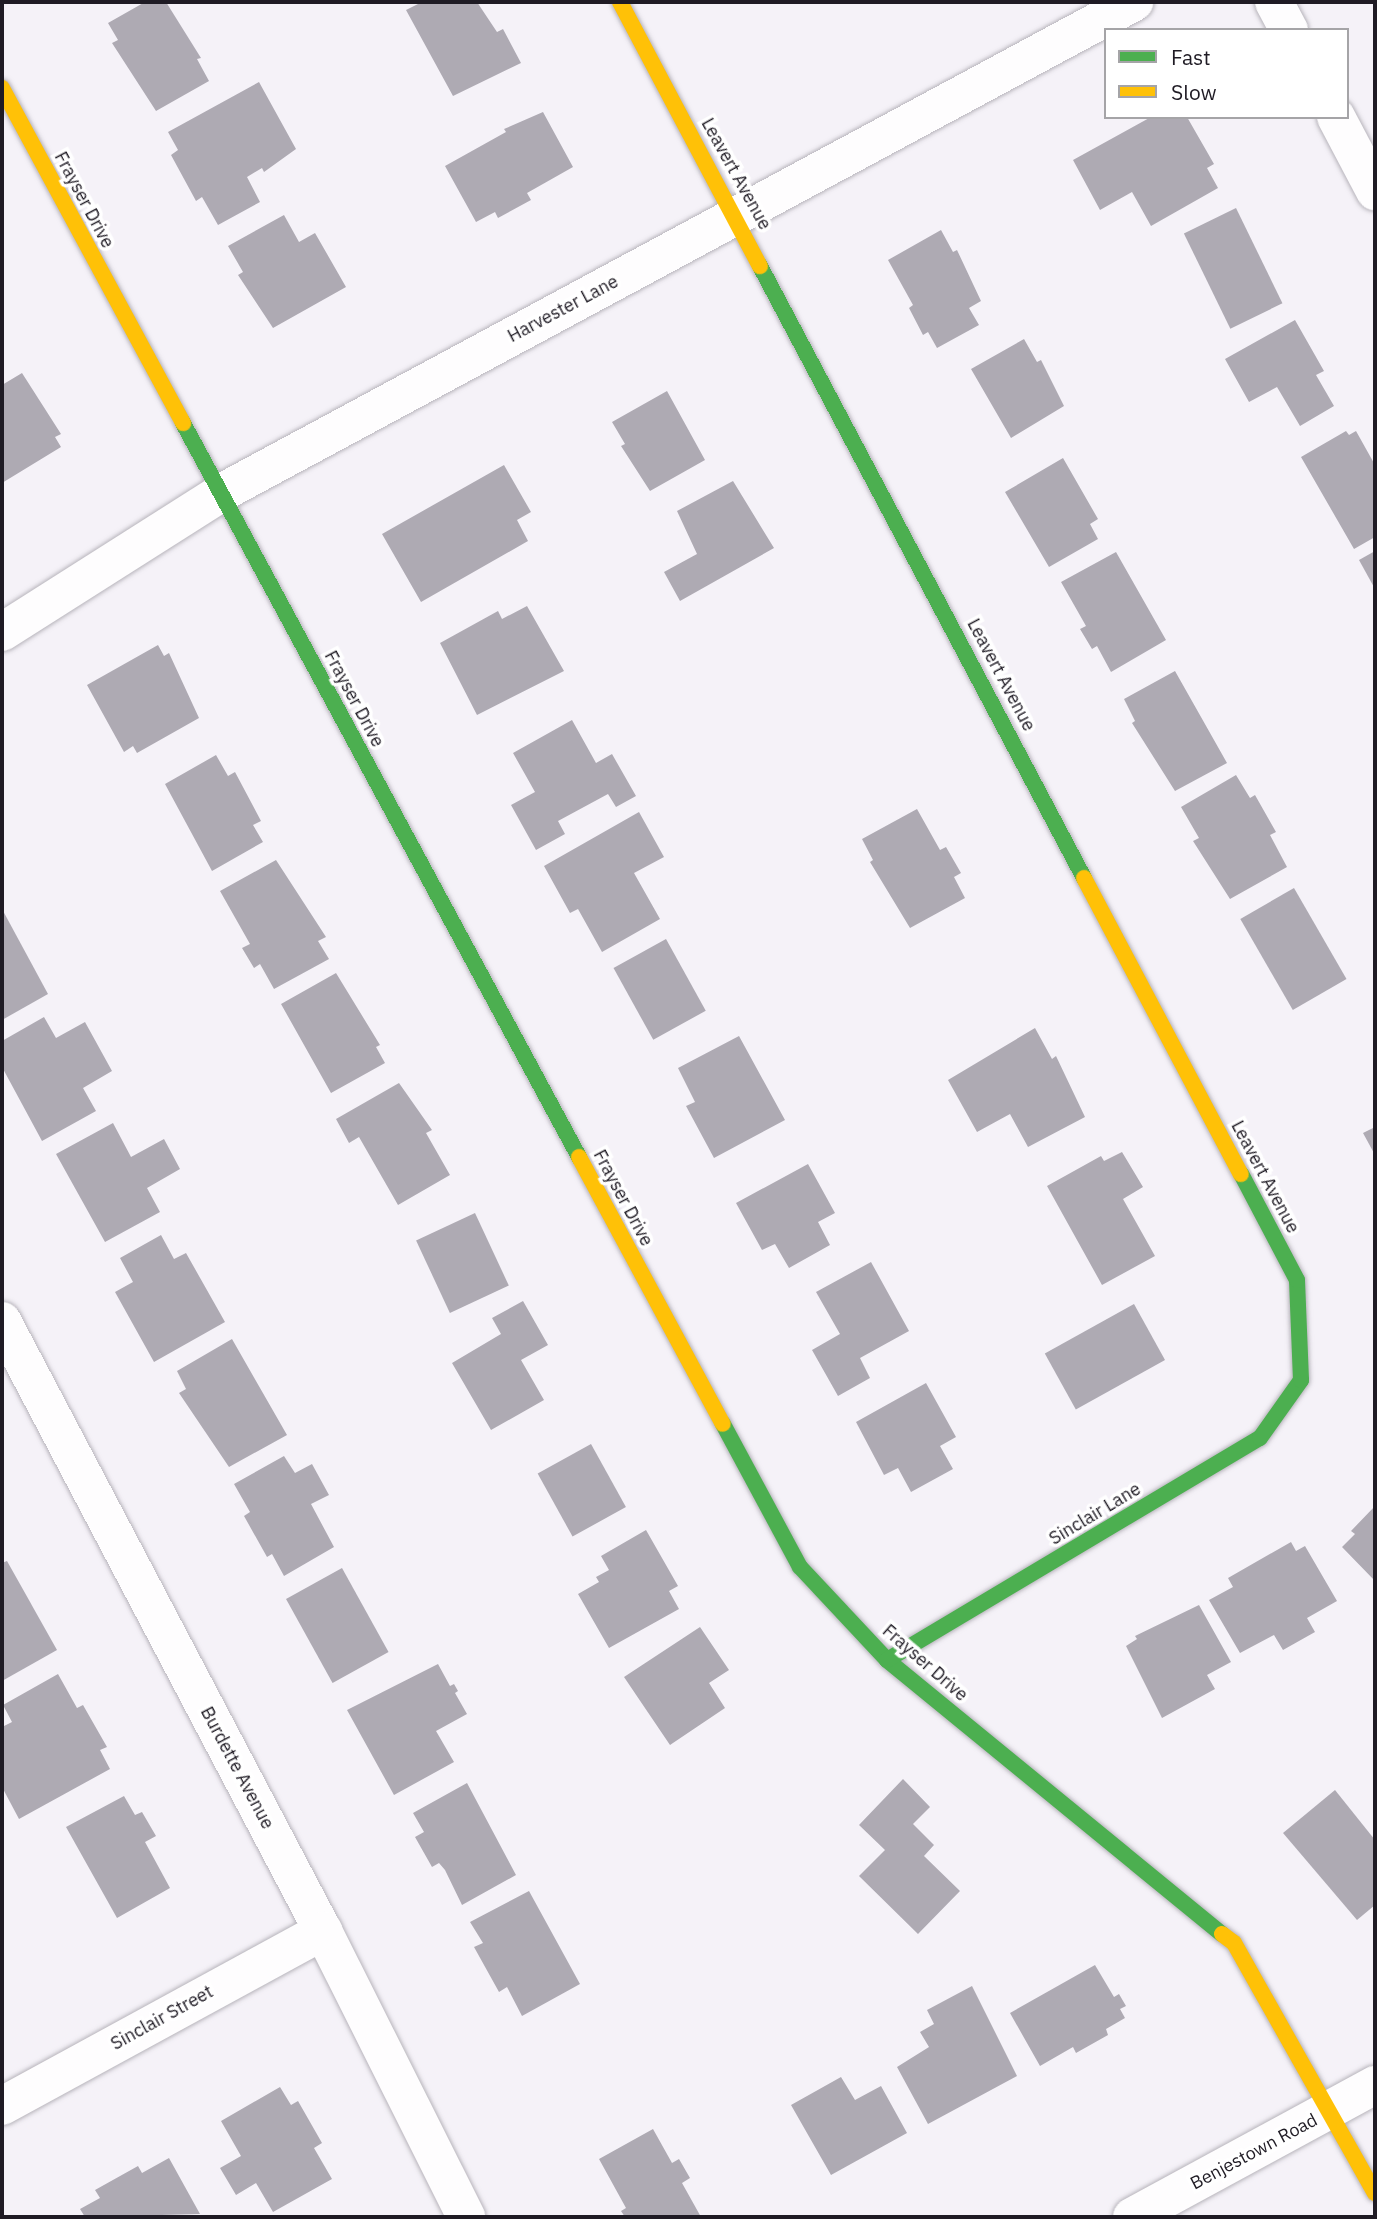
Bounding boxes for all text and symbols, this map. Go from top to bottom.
legend [1104,28,1349,119]
text: Fast [1171,43,1211,71]
text: Slow [1171,78,1217,106]
street label: Leavert Avenue [696,114,776,234]
street label: Frayser Drive [50,148,118,252]
street label: Harvester Lane [504,271,622,347]
street label: Leavert Avenue [962,615,1040,735]
street label: Frayser Drive [320,647,388,751]
street label: Leavert Avenue [1226,1117,1304,1237]
street label: Frayser Drive [589,1146,657,1250]
street label: Sinclair Lane [1045,1478,1145,1550]
street label: Frayser Drive [878,1620,972,1706]
street label: Burdette Avenue [196,1703,278,1833]
street label: Sinclair Street [107,1981,217,2055]
street label: Benjestown Road [1187,2109,1321,2195]

